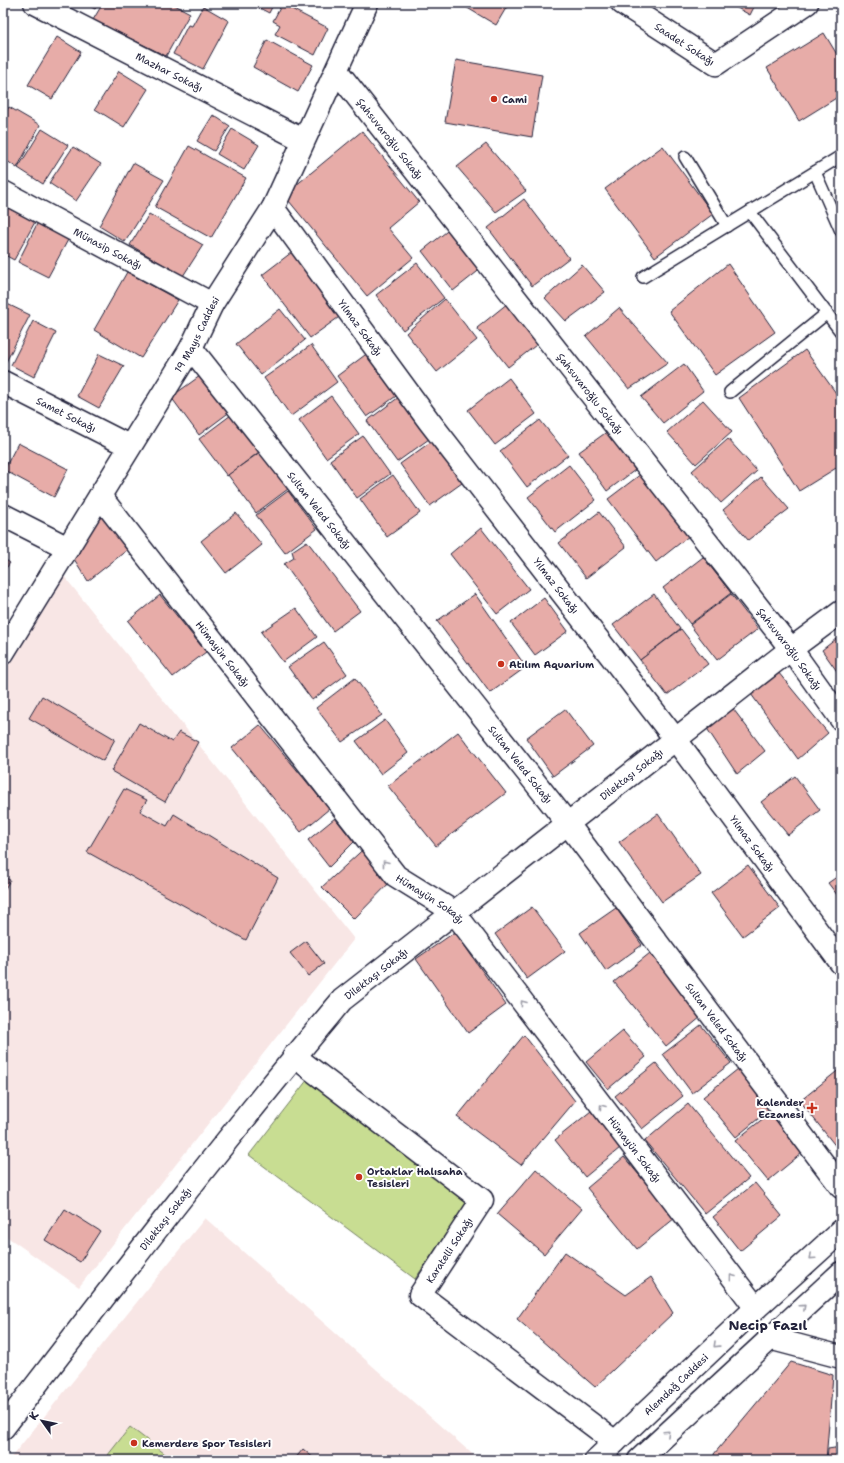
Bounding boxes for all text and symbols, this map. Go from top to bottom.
street label: Saadet Sokağı [652,20,717,69]
street label: Mazhar Sokağı [133,50,205,95]
place label: Cami [502,93,527,106]
marker: Cami [489,94,499,104]
street label: Şahsuvaroğlu Sokağı [354,96,426,182]
street label: Münasip Sokağı [71,225,144,272]
street label: 19 Mayıs Caddesi [171,294,222,375]
street label: Yılmaz Sokağı [335,297,385,359]
street label: Şahsuvaroğlu Sokağı [554,350,626,437]
street label: Samet Sokağı [34,394,98,435]
street label: Sultan Veled Sokağı [284,469,354,552]
street label: Yılmaz Sokağı [530,555,582,616]
street label: Şahsuvaroğlu Sokağı [754,605,824,693]
street label: Hümayün Sokağı [193,618,252,690]
place label: Atılım Aquarium [509,658,594,671]
marker: Atılım Aquarium [496,659,506,669]
street label: Sultan Veled Sokağı [485,723,555,806]
street label: Dilektaşı Sokağı [597,746,666,803]
street label: Yılmaz Sokağı [727,813,777,874]
one-way arrow [383,860,390,867]
street label: Hümayün Sokağı [393,871,467,927]
street label: Dilektaşı Sokağı [342,945,410,1003]
street label: Sultan Veled Sokağı [683,980,750,1064]
one-way arrow [521,1001,528,1008]
place label: Kalender Eczanesi [757,1096,805,1121]
marker: Kalender Eczanesi [807,1103,817,1113]
one-way arrow [600,1104,607,1111]
street label: Hümayün Sokağı [605,1113,664,1185]
place label: Ortaklar Halısaha Tesisleri [367,1165,463,1190]
marker: Ortaklar Halısaha Tesisleri [354,1172,364,1182]
street label: Dilektaşı Sokağı [137,1185,194,1253]
street label: Karatelli Sokağı [423,1215,476,1286]
one-way arrow [809,1253,817,1260]
one-way arrow [730,1274,737,1281]
one-way arrow [799,1305,806,1312]
district label: Necip Fazıl [729,1316,808,1334]
one-way arrow [713,1341,721,1348]
street label: Alemdağ Caddesi [641,1351,711,1418]
north arrow [22,1401,62,1441]
text: K [26,1408,43,1423]
one-way arrow [662,1431,670,1438]
place label: Kemerdere Spor Tesisleri [142,1437,271,1450]
marker: Kemerdere Spor Tesisleri [129,1438,139,1448]

